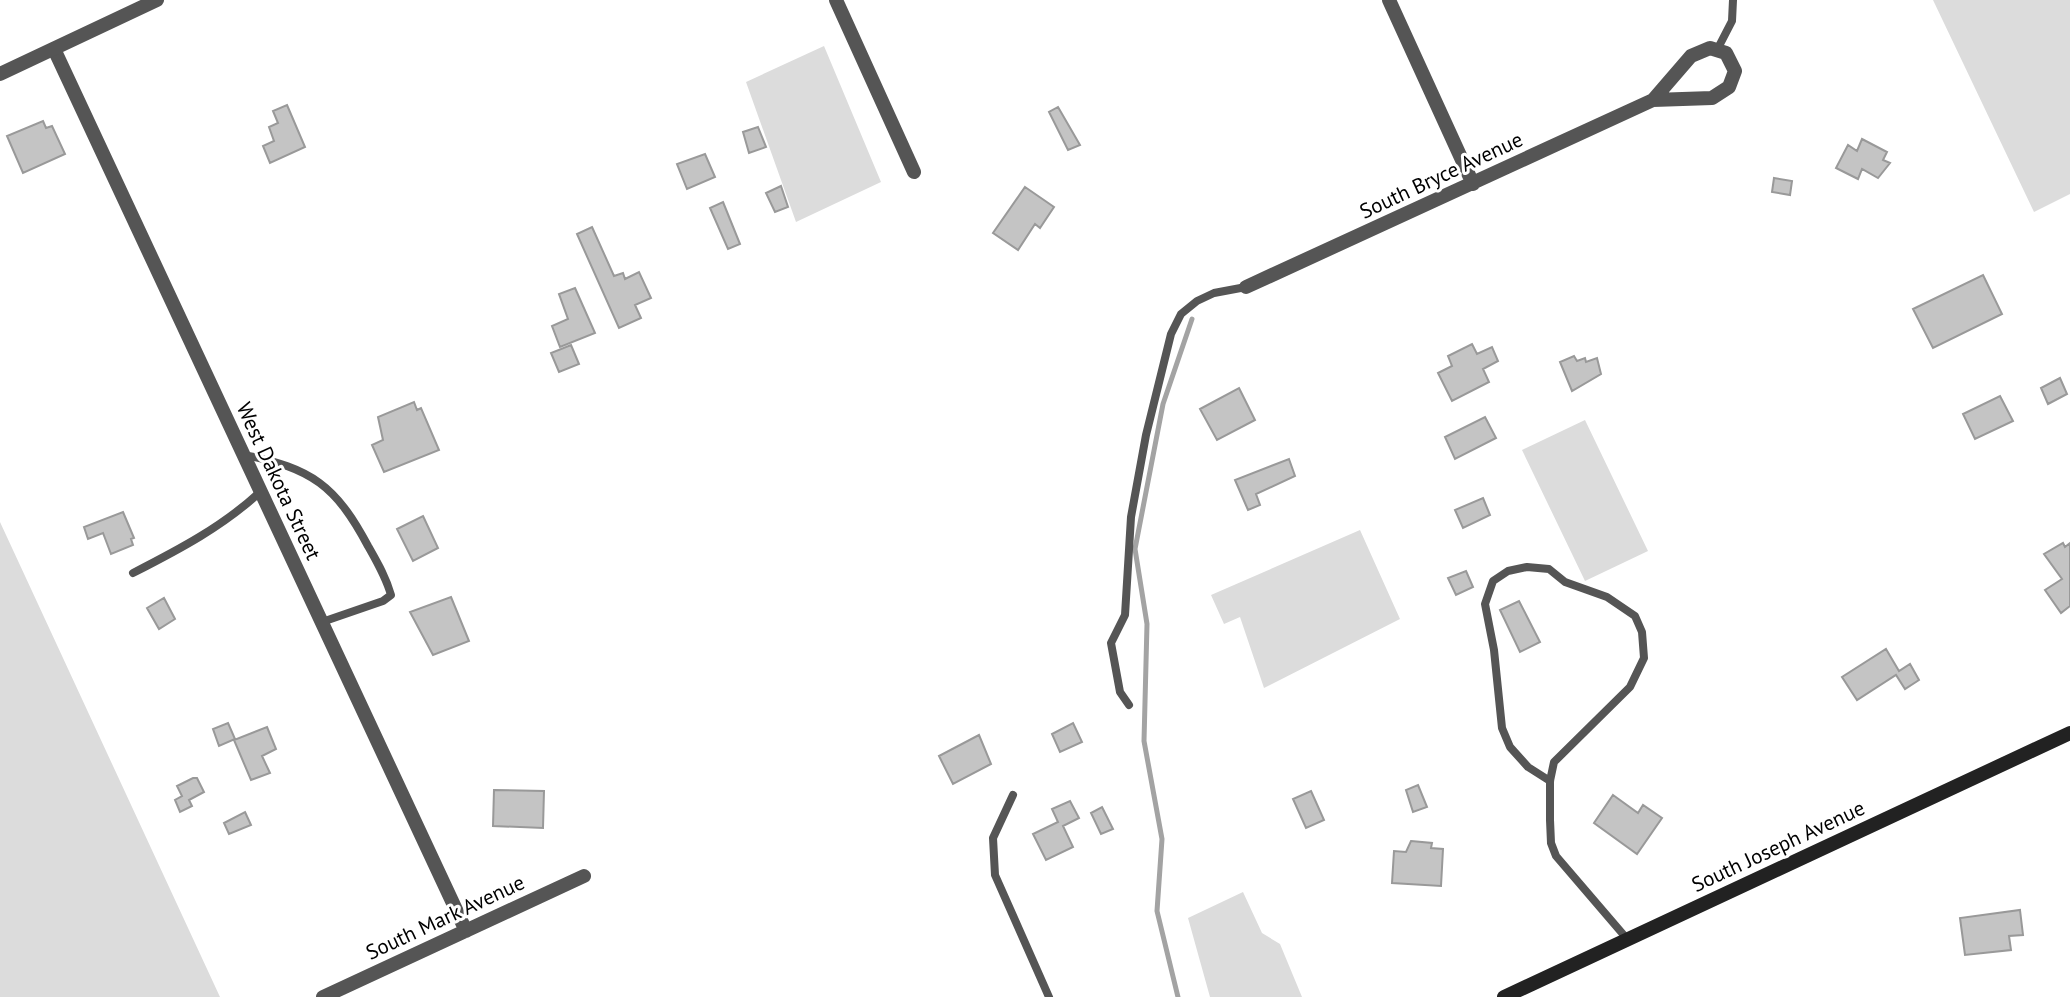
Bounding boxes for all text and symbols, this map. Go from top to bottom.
street label: South Bryce Avenue [1355,125,1527,225]
street label: West Dakota Street [231,398,327,564]
street label: South Joseph Avenue [1687,794,1869,898]
street label: South Mark Avenue [361,868,529,966]

